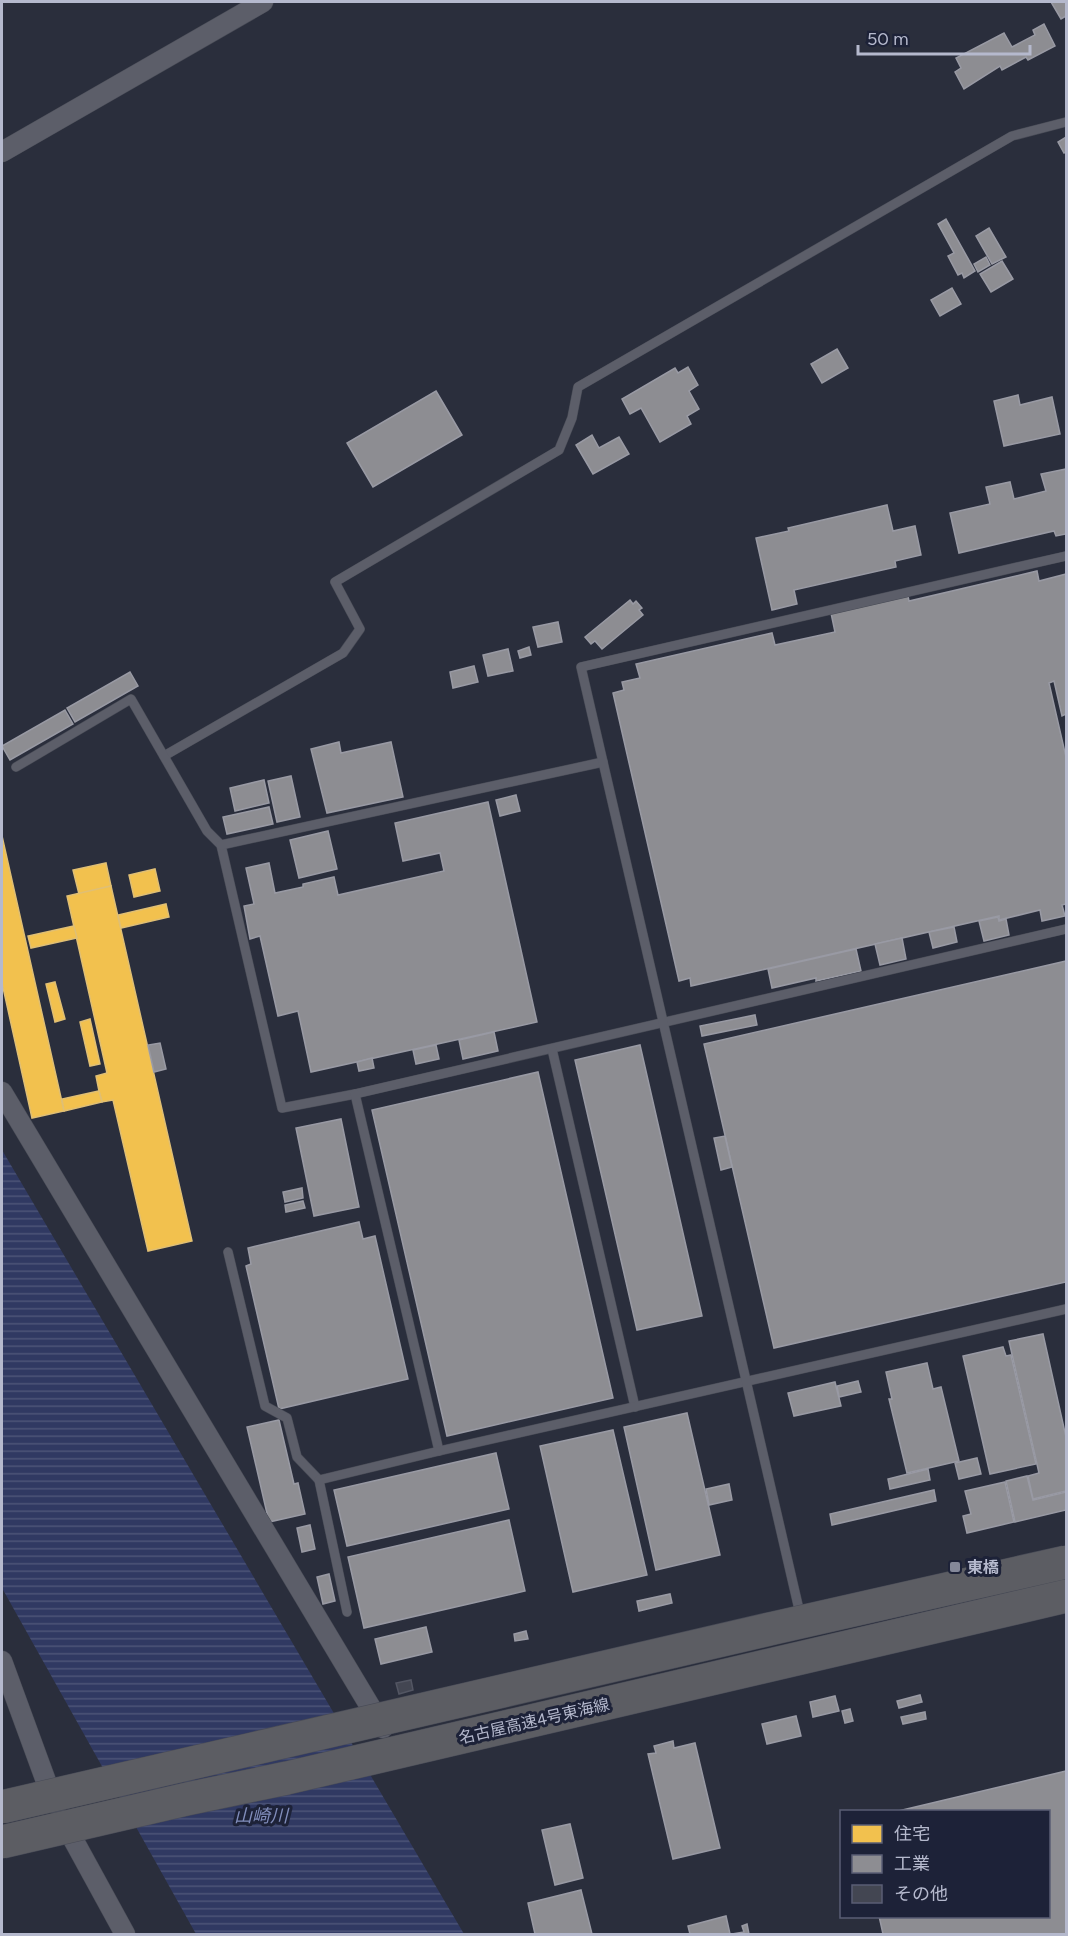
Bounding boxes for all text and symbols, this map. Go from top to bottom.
scale bar [858,18,1030,56]
text: 50 m [867,28,909,50]
place label: 東橋 [967,1558,999,1577]
marker: 東橋 [948,1560,962,1574]
street label: 名古屋高速4号東海線 [457,1694,611,1748]
water label: 山崎川 [234,1805,290,1827]
legend [840,1810,1050,1918]
text: 住宅 [894,1823,930,1845]
text: 工業 [894,1853,930,1875]
text: その他 [894,1883,948,1905]

